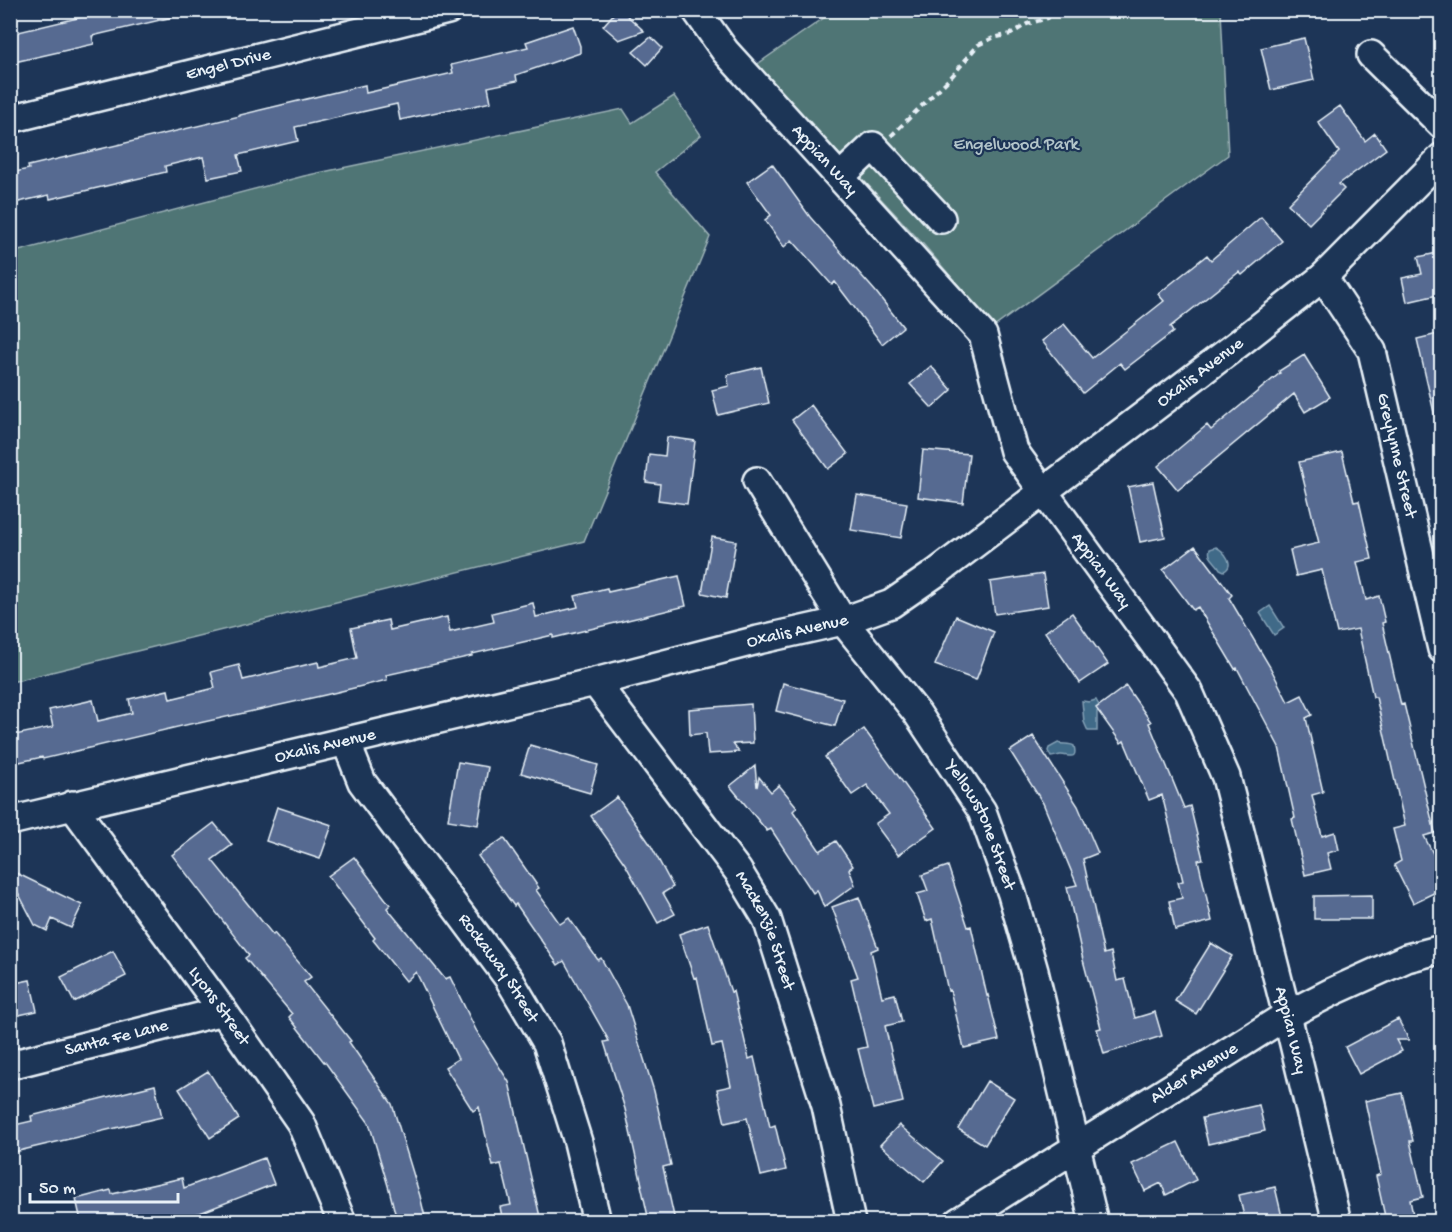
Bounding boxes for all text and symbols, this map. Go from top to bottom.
street label: Engel Drive [184,44,274,85]
street label: Appian Way [787,120,862,201]
park label: Engelwood Park [953,135,1080,156]
street label: Oxalis Avenue [1153,333,1248,412]
street label: Greylynne Street [1372,391,1422,521]
street label: Appian Way [1066,528,1136,613]
street label: Oxalis Avenue [744,609,852,653]
street label: Oxalis Avenue [273,724,379,768]
street label: Yellowstone Street [939,754,1021,894]
street label: Mackenzie Street [730,867,800,994]
street label: Rockaway Street [453,909,544,1028]
street label: Lyons Street [183,962,255,1051]
street label: Appian Way [1270,984,1311,1076]
street label: Santa Fe Lane [63,1015,171,1061]
street label: Alder Avenue [1147,1038,1242,1109]
scale bar [30,1166,178,1204]
text: 50 m [39,1179,76,1200]

